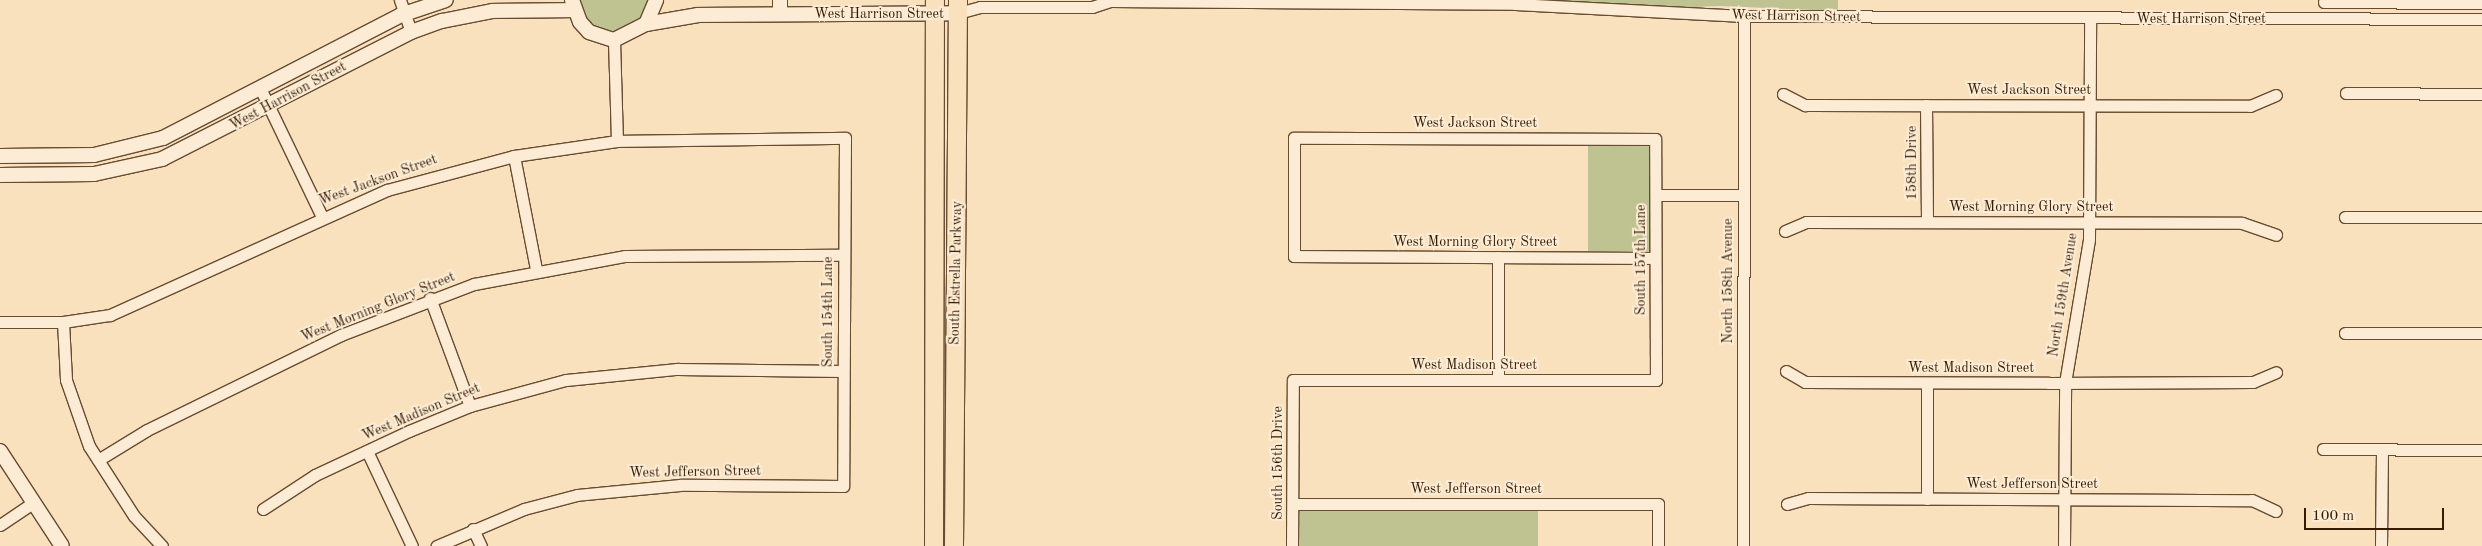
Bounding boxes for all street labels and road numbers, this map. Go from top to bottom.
street label: West Harrison Street [814,6,944,22]
street label: West Harrison Street [1731,6,1861,26]
street label: West Harrison Street [2136,11,2266,27]
street label: West Harrison Street [227,58,349,134]
street label: West Jackson Street [1967,82,2091,98]
street label: West Jackson Street [1413,115,1537,131]
street label: 158th Drive [1904,126,1920,200]
street label: West Jackson Street [317,151,439,209]
street label: West Morning Glory Street [1949,199,2113,215]
street label: South Estrella Parkway [946,201,966,345]
street label: South 157th Lane [1633,205,1649,315]
street label: North 158th Avenue [1720,218,1736,344]
street label: North 159th Avenue [2045,232,2081,358]
street label: West Morning Glory Street [1393,234,1557,250]
street label: South 154th Lane [820,257,836,367]
street label: West Morning Glory Street [298,268,458,346]
street label: West Madison Street [1411,357,1537,373]
street label: West Madison Street [1908,360,2034,376]
street label: West Madison Street [360,380,482,444]
street label: South 156th Drive [1270,406,1286,520]
street label: West Jefferson Street [629,462,761,482]
street label: West Jefferson Street [1966,476,2098,492]
street label: West Jefferson Street [1410,481,1542,497]

